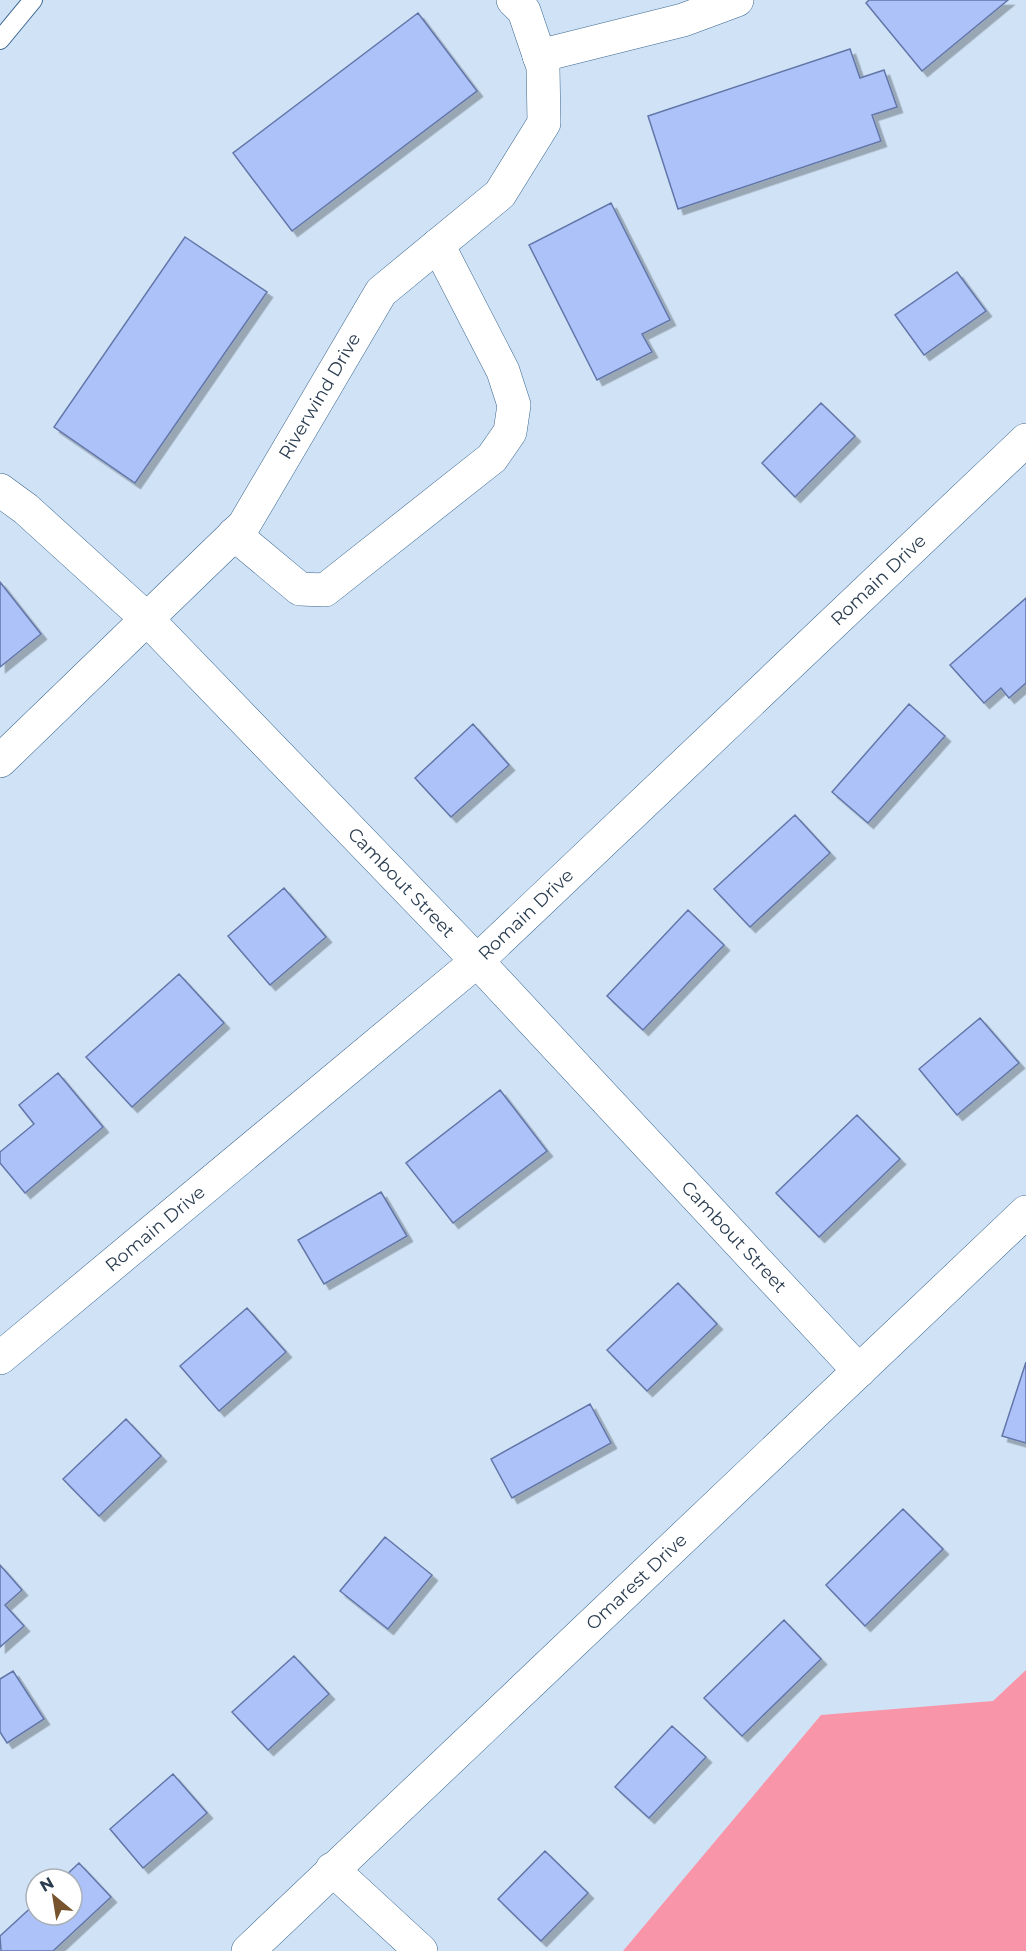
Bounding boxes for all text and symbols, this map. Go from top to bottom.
street label: Riverwind Drive [274,329,366,463]
street label: Romain Drive [826,530,931,630]
street label: Cambout Street [343,823,459,942]
street label: Romain Drive [474,864,578,965]
street label: Cambout Street [677,1176,791,1297]
street label: Romain Drive [101,1181,210,1277]
street label: Omarest Drive [582,1529,692,1635]
north arrow [24,1867,84,1927]
text: N [36,1873,57,1896]

